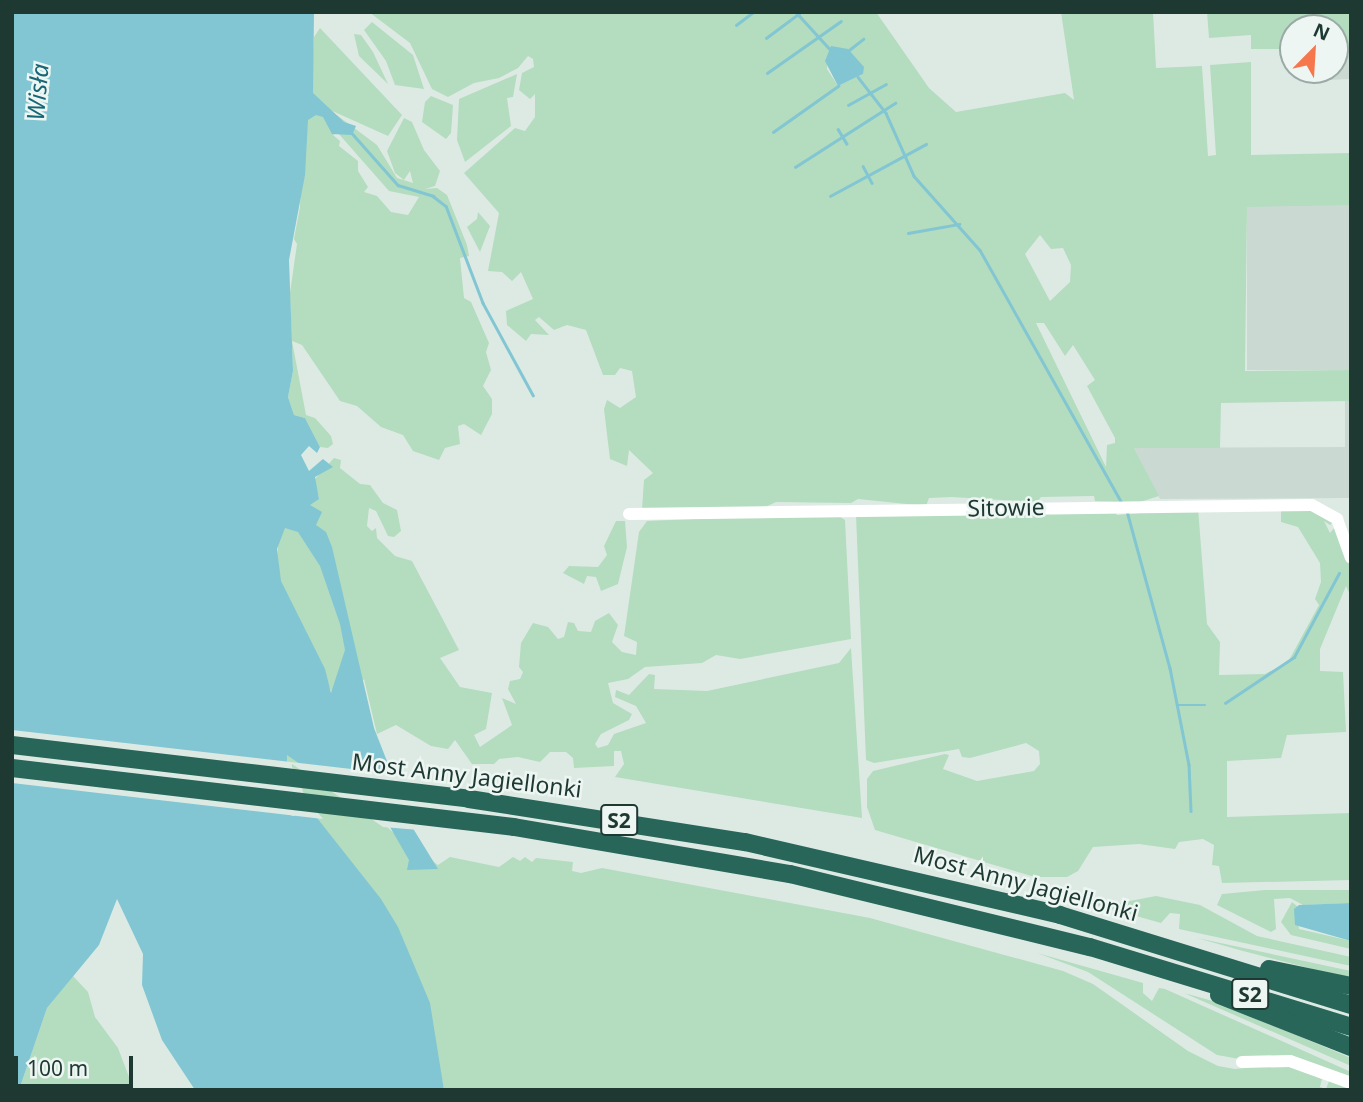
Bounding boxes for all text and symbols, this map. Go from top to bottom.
north arrow [1279,14,1349,84]
text: N [1309,17,1334,47]
water label: Wisła [20,62,54,122]
street label: Sitowie [967,493,1045,521]
street label: Most Anny Jagiellonki [351,747,583,803]
road number: S2 [600,802,638,838]
street label: Most Anny Jagiellonki [911,840,1141,926]
road number: S2 [1231,976,1269,1012]
scale bar [18,1042,136,1086]
text: 100 m [27,1054,88,1082]

